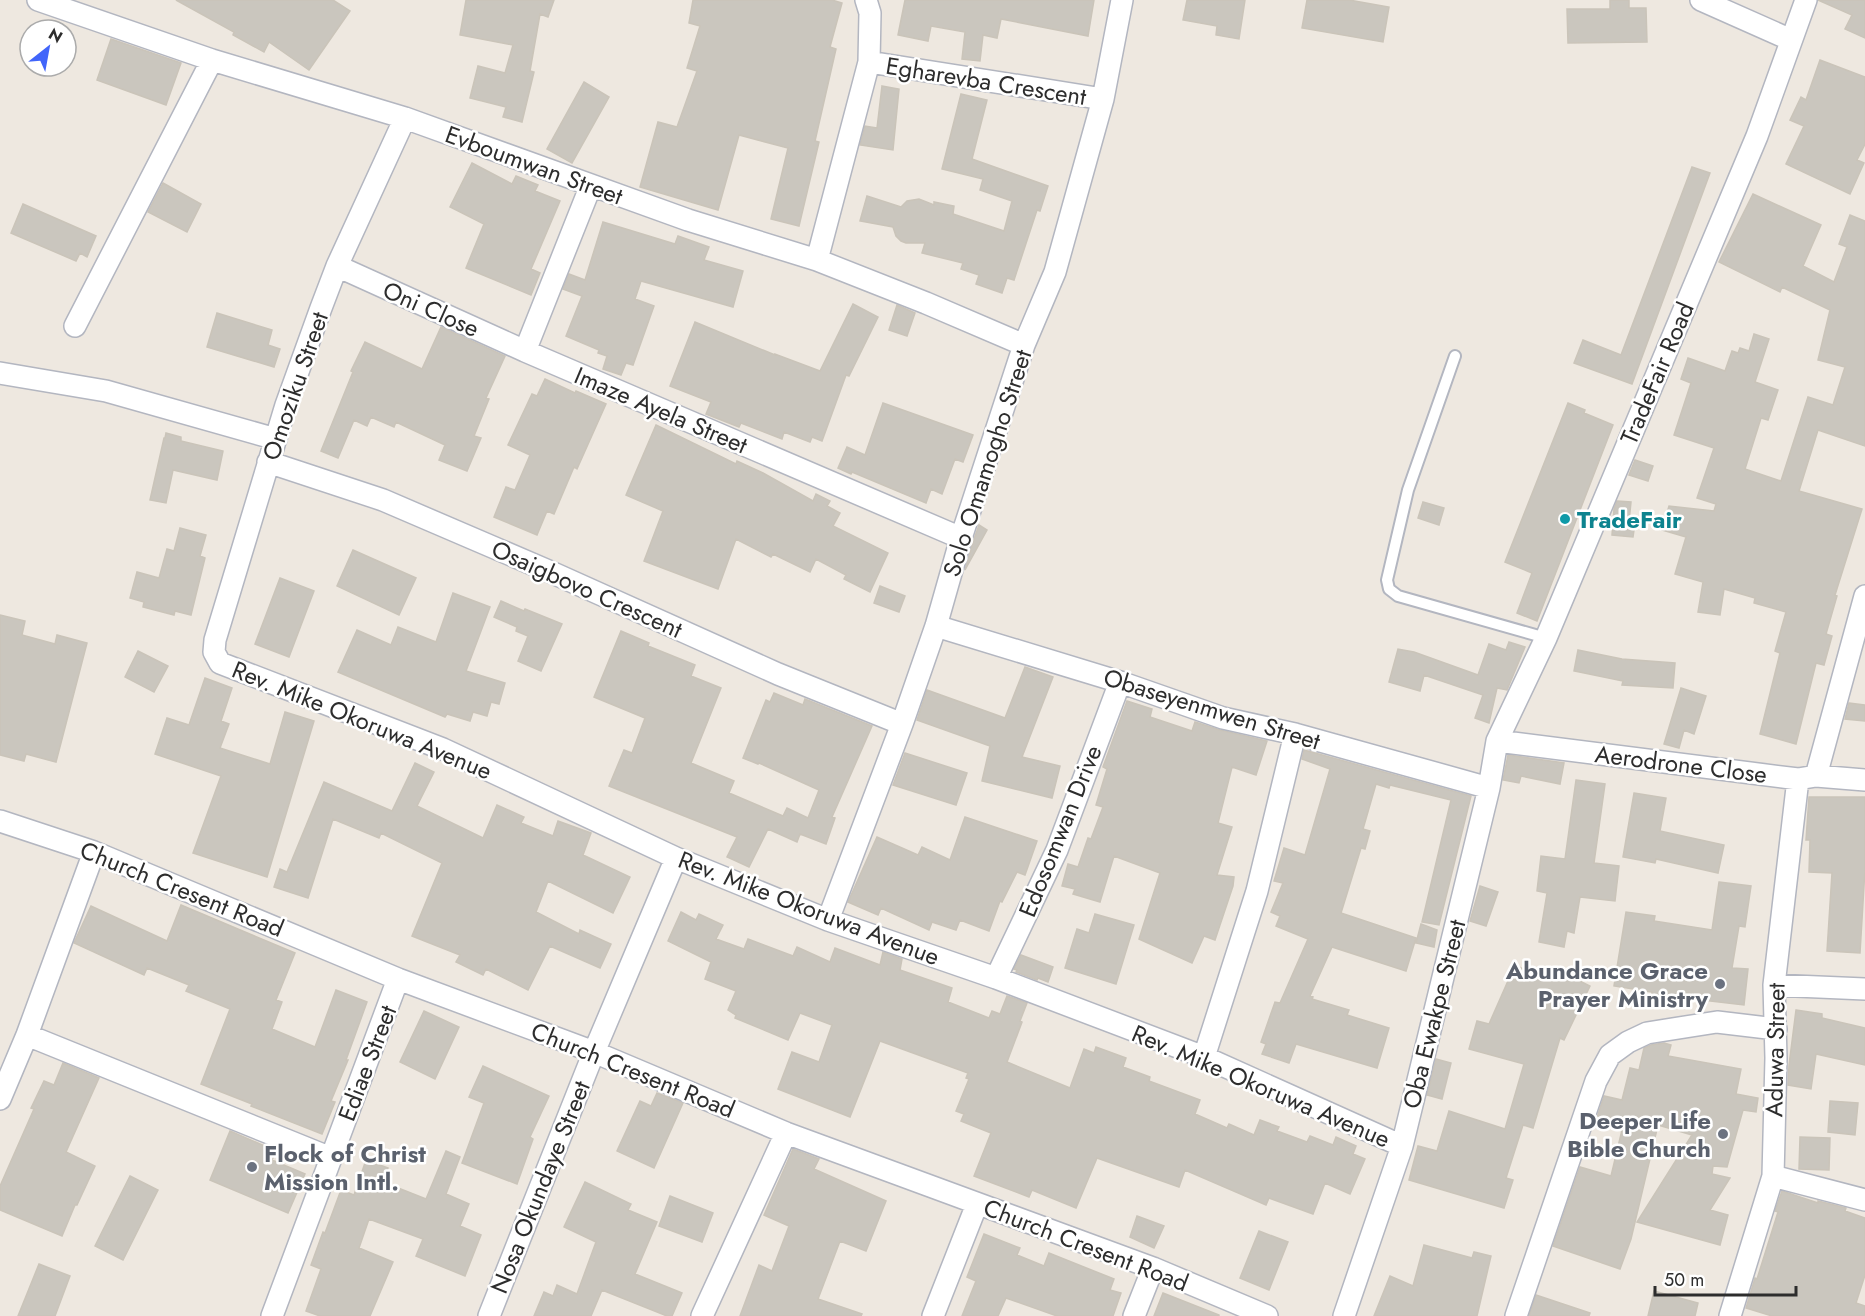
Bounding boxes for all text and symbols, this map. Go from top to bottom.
north arrow [18,18,78,78]
text: N [44,22,67,49]
street label: Egharevba Crescent [883,48,1089,114]
street label: Evboumwan Street [440,117,628,213]
street label: Oni Close [377,272,485,346]
street label: TradeFair Road [1611,297,1703,449]
street label: Omoziku Street [253,307,337,465]
street label: Solo Omamogho Street [934,345,1040,581]
street label: Imaze Ayela Street [569,358,753,462]
place label: TradeFair [1577,502,1682,537]
marker: TradeFair [1558,512,1572,526]
street label: Osaigbovo Crescent [486,531,688,647]
street label: Rev. Mike Okoruwa Avenue [227,652,497,788]
street label: Obaseyenmwen Street [1099,659,1325,759]
street label: Aerodrone Close [1593,736,1769,792]
street label: Edosomwan Drive [1010,740,1110,922]
street label: Church Cresent Road [75,832,289,946]
street label: Rev. Mike Okoruwa Avenue [673,842,945,974]
street label: Oba Ewakpe Street [1394,916,1474,1112]
place label: Abundance Grace Prayer Ministry [1505,953,1708,1016]
marker: Abundance Grace Prayer Ministry [1713,977,1727,991]
street label: Aduwa Street [1756,982,1794,1118]
street label: Ediae Street [329,1000,405,1126]
street label: Church Cresent Road [526,1013,740,1127]
street label: Rev. Mike Okoruwa Avenue [1127,1016,1395,1156]
street label: Nosa Okundaye Street [481,1075,599,1299]
place label: Deeper Life Bible Church [1567,1103,1711,1166]
marker: Deeper Life Bible Church [1716,1127,1730,1141]
place label: Flock of Christ Mission Intl. [264,1136,426,1199]
marker: Flock of Christ Mission Intl. [245,1160,259,1174]
street label: Church Cresent Road [979,1190,1193,1300]
scale bar [1655,1259,1796,1297]
text: 50 m [1664,1267,1704,1293]

